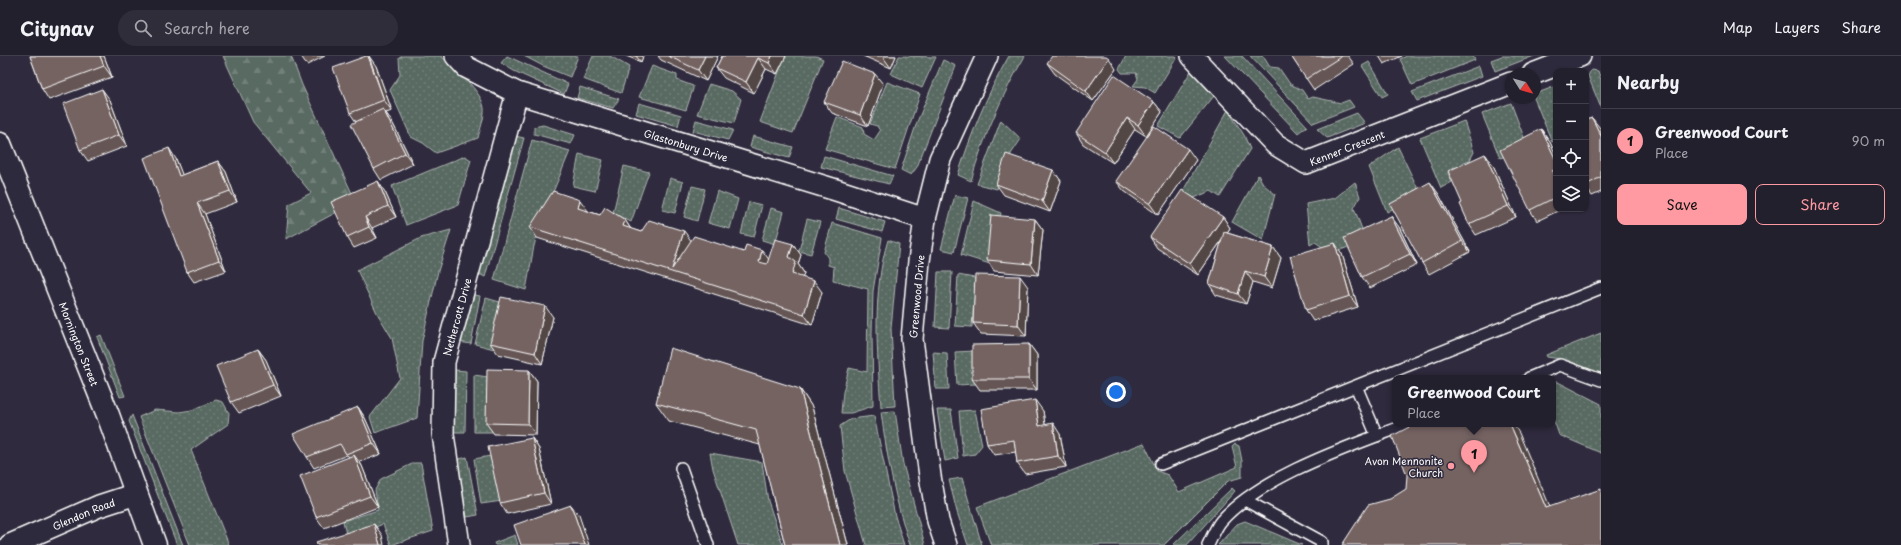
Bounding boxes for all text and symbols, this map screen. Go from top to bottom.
search box [118,10,398,46]
text: Citynav [20,14,94,42]
text: Search here [164,16,250,39]
icon: search [132,17,154,39]
text: Map [1723,17,1753,38]
text: Layers [1775,17,1820,38]
text: Share [1842,17,1881,38]
north arrow [1505,68,1541,104]
map controls [1553,68,1589,212]
button: + [1553,68,1589,104]
text: Nearby [1617,69,1679,95]
button: − [1553,104,1589,140]
text: Greenwood Court [1655,120,1788,143]
street label: Glastonbury Drive [642,125,731,164]
street label: Kenner Crescent [1307,126,1387,169]
text: 1 [1627,131,1633,150]
text: 90 m [1852,131,1885,150]
button: locate [1553,140,1589,176]
text: Place [1655,143,1688,162]
button: layers [1553,176,1589,212]
button: Save [1617,184,1747,225]
button: Share [1755,184,1885,225]
street label: Greenwood Drive [905,254,927,339]
street label: Nethercott Drive [439,276,474,357]
street label: Mornington Street [56,299,103,388]
popup [1392,375,1556,427]
text: Greenwood Court [1407,380,1541,403]
your location [1106,382,1126,402]
text: Place [1407,403,1441,422]
pin: 1 [1461,440,1487,473]
place label: Avon Mennonite Church [1365,453,1444,480]
marker: Avon Mennonite Church [1446,461,1456,471]
street label: Glendon Road [50,494,117,533]

